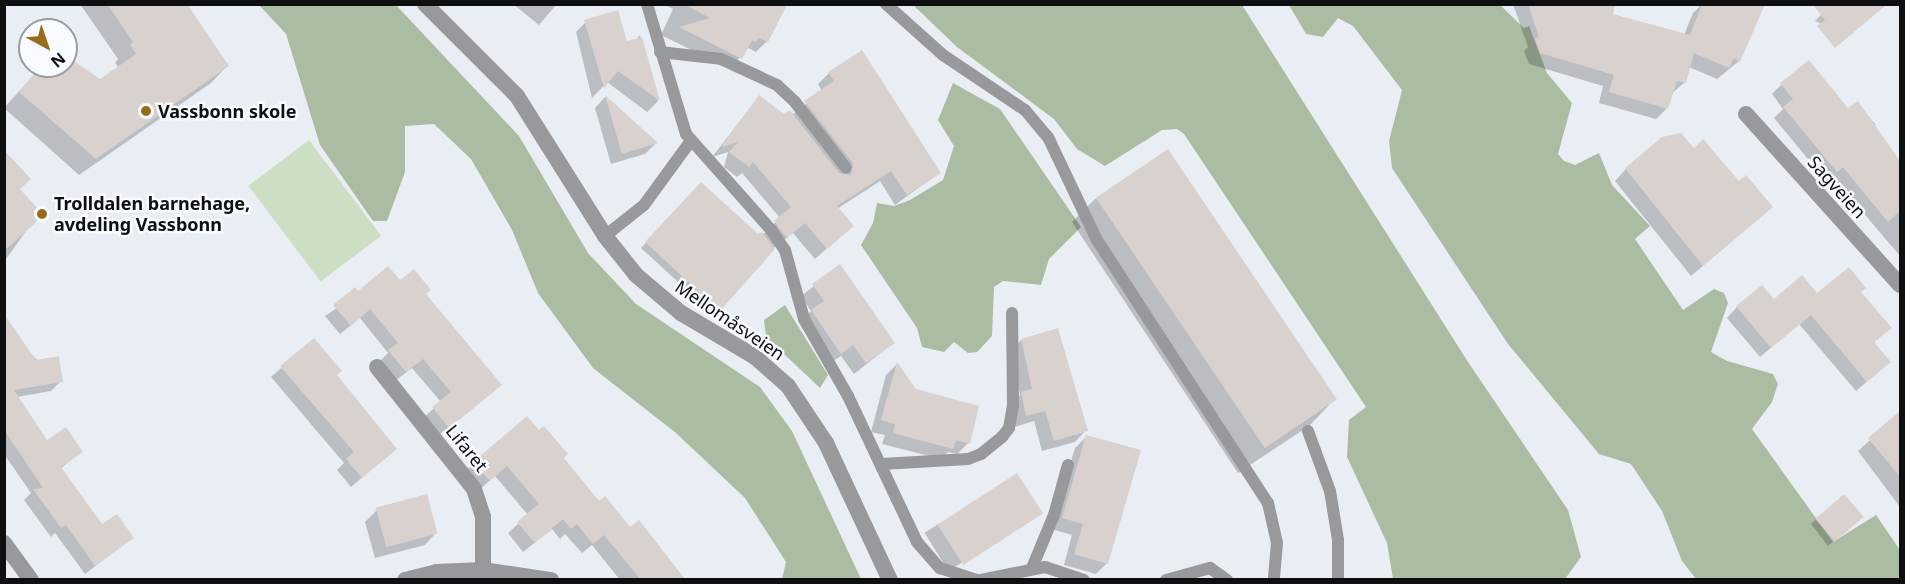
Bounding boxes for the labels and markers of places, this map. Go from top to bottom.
place label: Vassbonn skole [158,100,296,122]
marker: Vassbonn skole [139,104,153,118]
place label: Trolldalen barnehage, avdeling Vassbonn [54,193,250,236]
marker: Trolldalen barnehage, avdeling Vassbonn [35,207,49,221]

